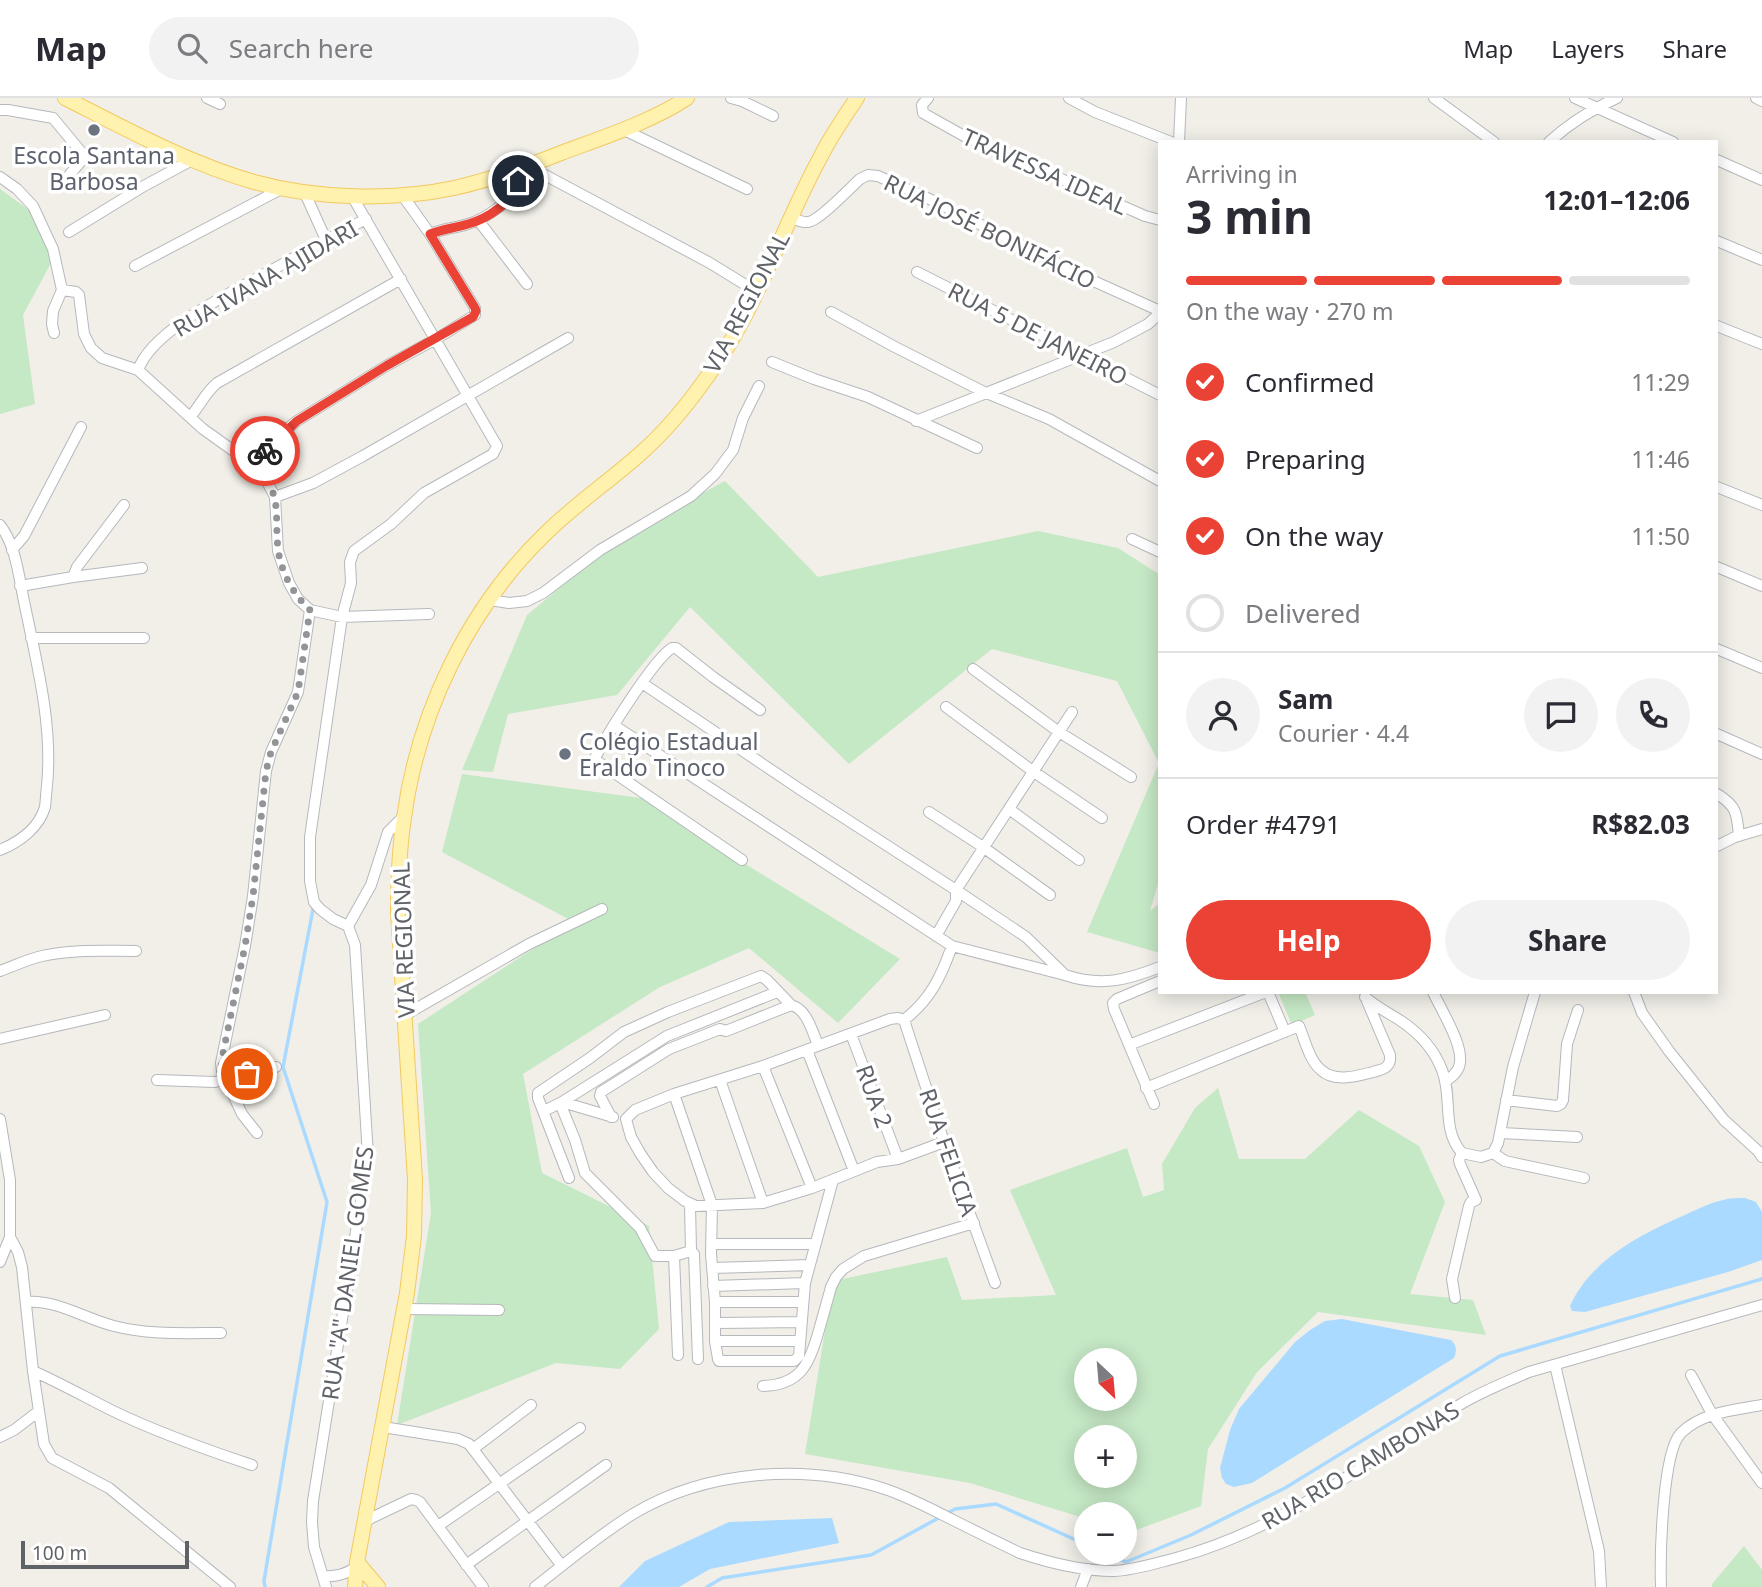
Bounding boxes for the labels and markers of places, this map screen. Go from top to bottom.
marker: Escola Santana Barbosa [86,122,102,138]
place label: Escola Santana Barbosa [13,139,175,197]
pin [488,151,548,211]
place label: Colégio Estadual Eraldo Tinoco [579,725,759,783]
marker: Colégio Estadual Eraldo Tinoco [557,746,573,762]
pin [217,1044,277,1104]

